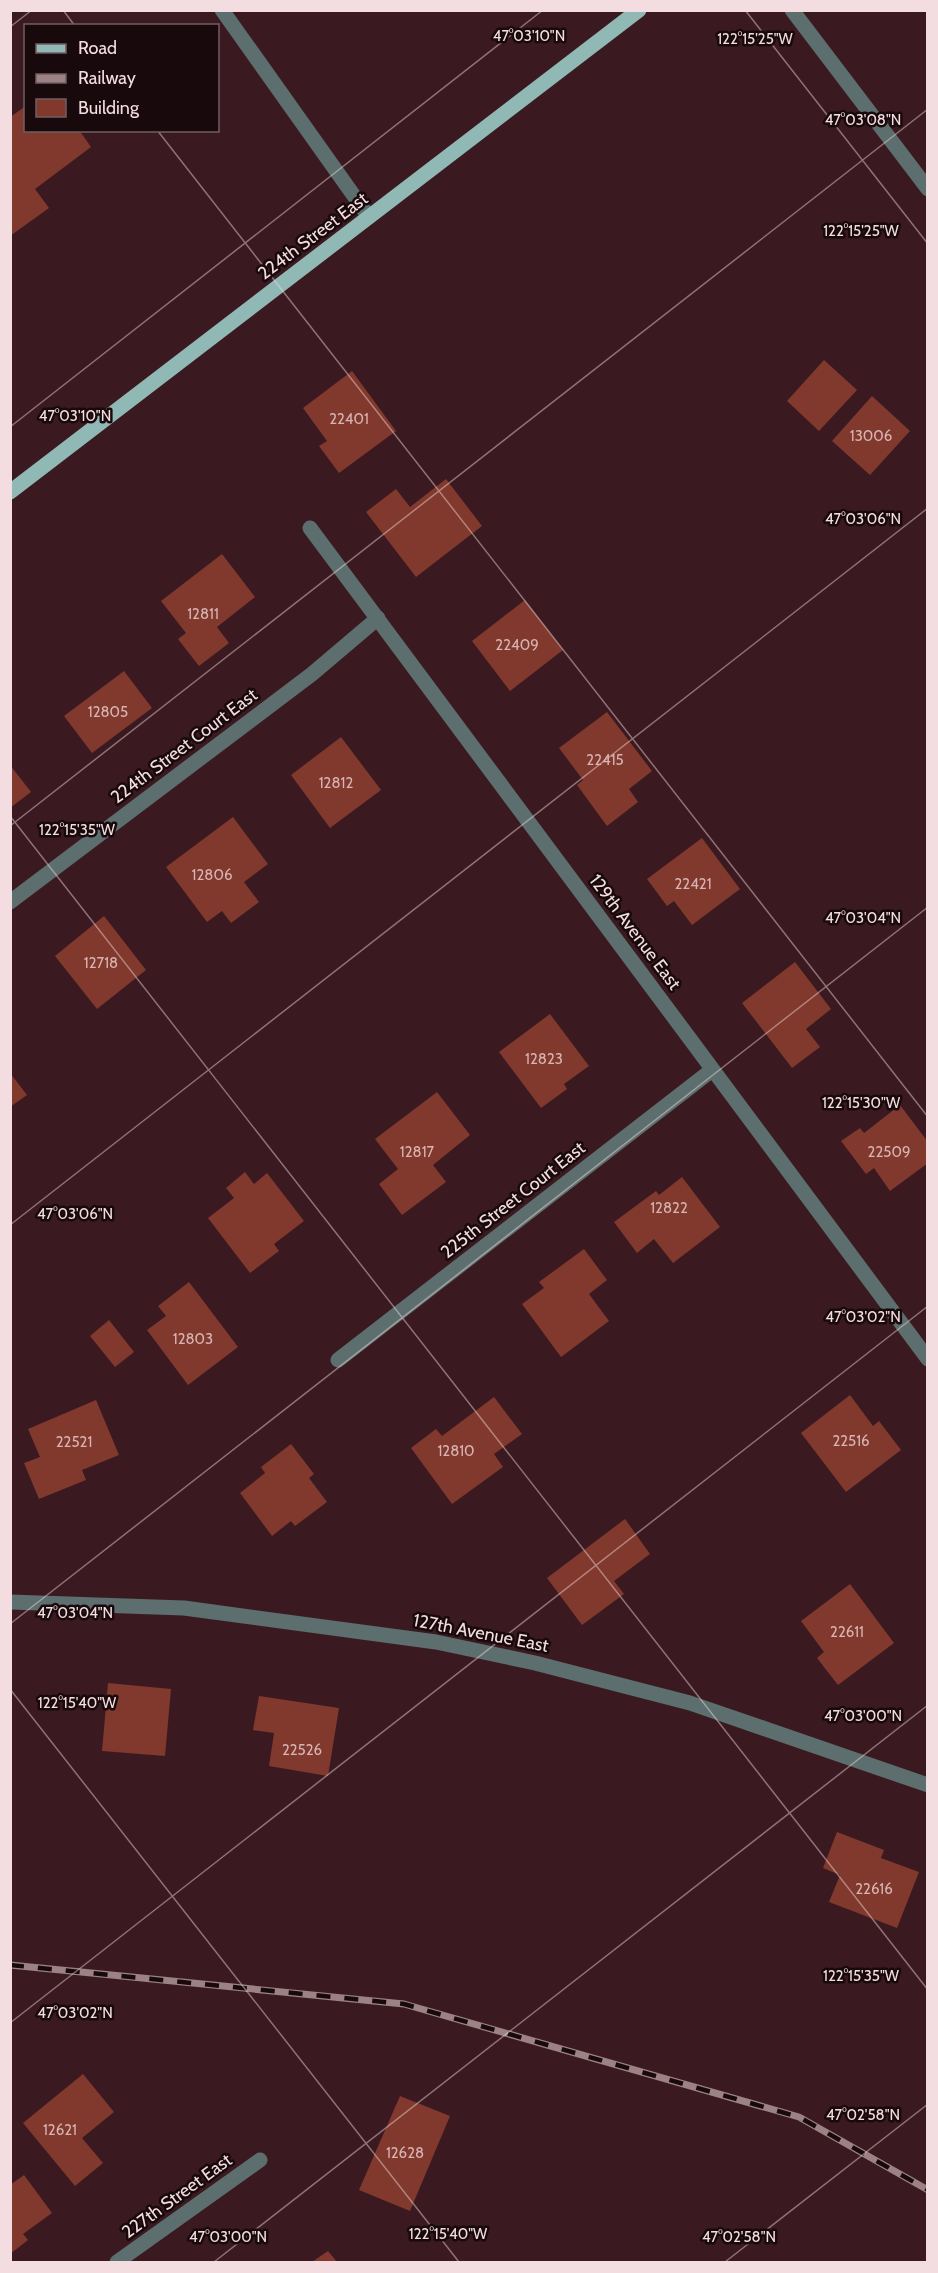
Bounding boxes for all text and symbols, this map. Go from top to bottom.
legend [24,24,219,132]
text: 47°03'10"N [493,27,565,45]
text: 122°15'25"W [717,30,794,48]
text: Road [78,37,117,59]
text: Railway [78,67,136,89]
text: Building [78,97,140,119]
text: 47°03'08"N [825,111,901,129]
street label: 224th Street East [254,188,372,284]
text: 122°15'25"W [823,222,900,240]
text: 47°03'10"N [39,407,111,425]
house number: 22401 [329,410,369,428]
house number: 13006 [850,427,892,445]
text: 47°03'06"N [825,510,901,528]
house number: 12811 [187,605,219,623]
house number: 22409 [495,636,539,654]
street label: 224th Street Court East [106,684,262,808]
house number: 12805 [88,703,128,721]
house number: 22415 [586,751,624,769]
house number: 12812 [319,774,353,792]
text: 122°15'35"W [39,821,116,839]
house number: 12806 [192,866,232,884]
street label: 129th Avenue East [584,870,686,994]
house number: 22421 [674,875,712,893]
text: 47°03'04"N [825,909,901,927]
house number: 12718 [84,954,118,972]
house number: 12823 [525,1050,563,1068]
text: 122°15'30"W [822,1094,901,1112]
street label: 225th Street Court East [437,1137,589,1263]
house number: 12817 [400,1143,435,1161]
house number: 22509 [868,1143,910,1161]
house number: 12822 [650,1199,688,1217]
text: 47°03'06"N [37,1205,113,1223]
text: 47°03'02"N [825,1308,901,1326]
house number: 12803 [173,1330,213,1348]
house number: 22516 [832,1432,870,1450]
house number: 22521 [56,1433,92,1451]
house number: 12810 [437,1442,475,1460]
text: 47°03'04"N [37,1604,113,1622]
street label: 127th Avenue East [411,1609,551,1657]
house number: 22611 [830,1623,864,1641]
text: 122°15'40"W [38,1694,117,1712]
text: 47°03'00"N [824,1707,902,1725]
house number: 22526 [282,1741,322,1759]
house number: 22616 [855,1880,893,1898]
text: 122°15'35"W [823,1967,900,1985]
text: 47°03'02"N [37,2004,113,2022]
text: 47°02'58"N [826,2106,900,2124]
house number: 12621 [43,2121,77,2139]
house number: 12628 [386,2144,424,2162]
street label: 227th Street East [118,2149,236,2243]
text: 122°15'40"W [409,2225,488,2243]
text: 47°03'00"N [189,2228,267,2246]
text: 47°02'58"N [702,2228,776,2246]

